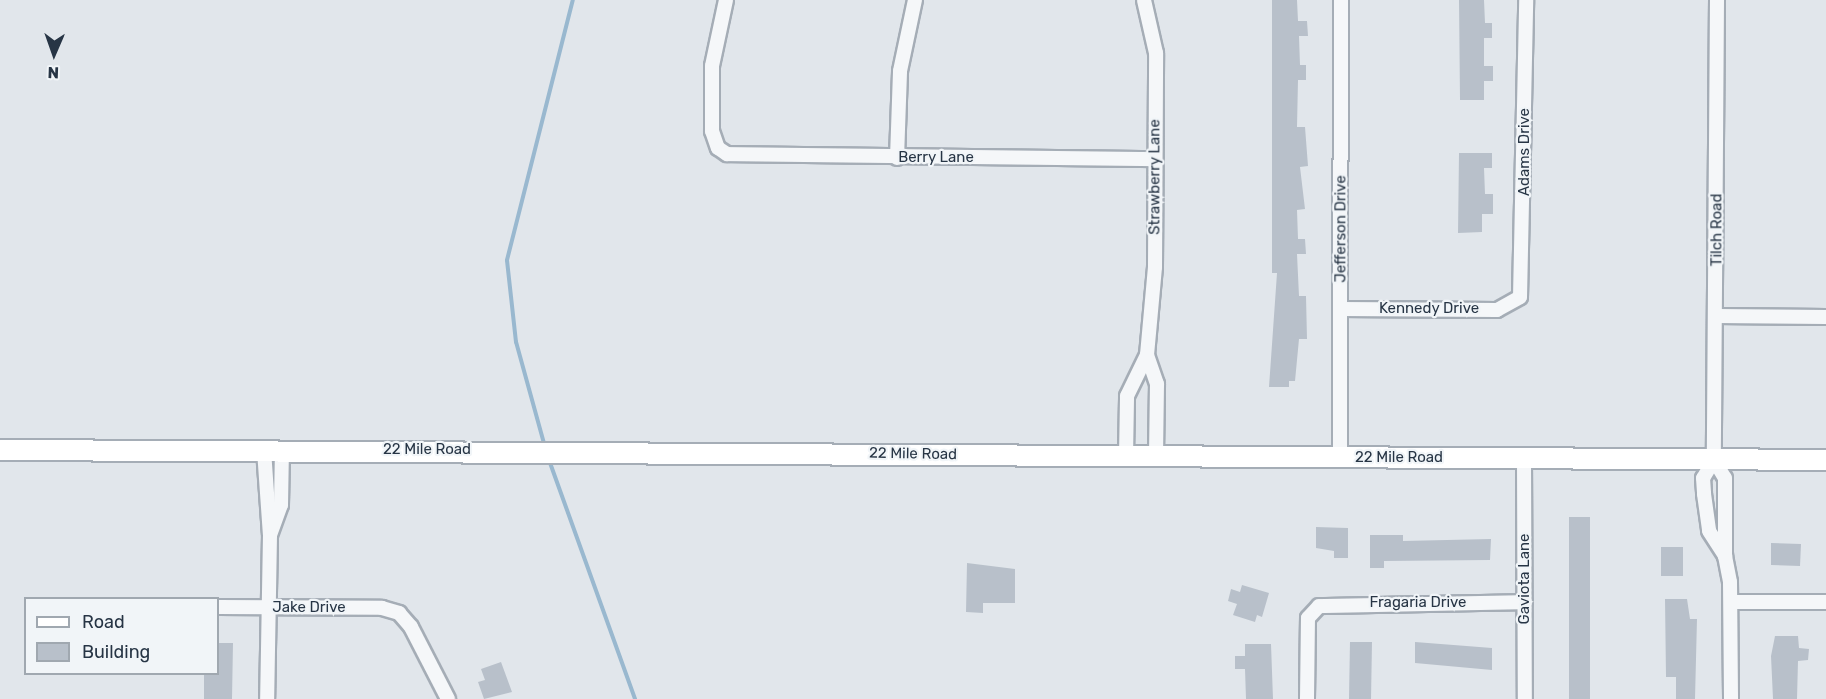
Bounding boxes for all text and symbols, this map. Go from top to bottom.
north arrow [24,24,84,84]
text: N [47,63,59,82]
street label: Adams Drive [1516,108,1534,196]
street label: Strawberry Lane [1146,119,1164,235]
street label: Berry Lane [898,149,974,167]
street label: Jefferson Drive [1332,175,1350,283]
street label: Tilch Road [1708,194,1726,266]
street label: Kennedy Drive [1379,300,1479,318]
street label: 22 Mile Road [383,441,471,459]
street label: 22 Mile Road [869,444,957,464]
street label: 22 Mile Road [1355,449,1443,467]
street label: Gaviota Lane [1516,534,1534,624]
street label: Fragaria Drive [1369,594,1467,612]
legend [24,597,219,675]
street label: Jake Drive [272,599,346,617]
text: Road [82,611,125,633]
text: Building [82,641,150,663]

